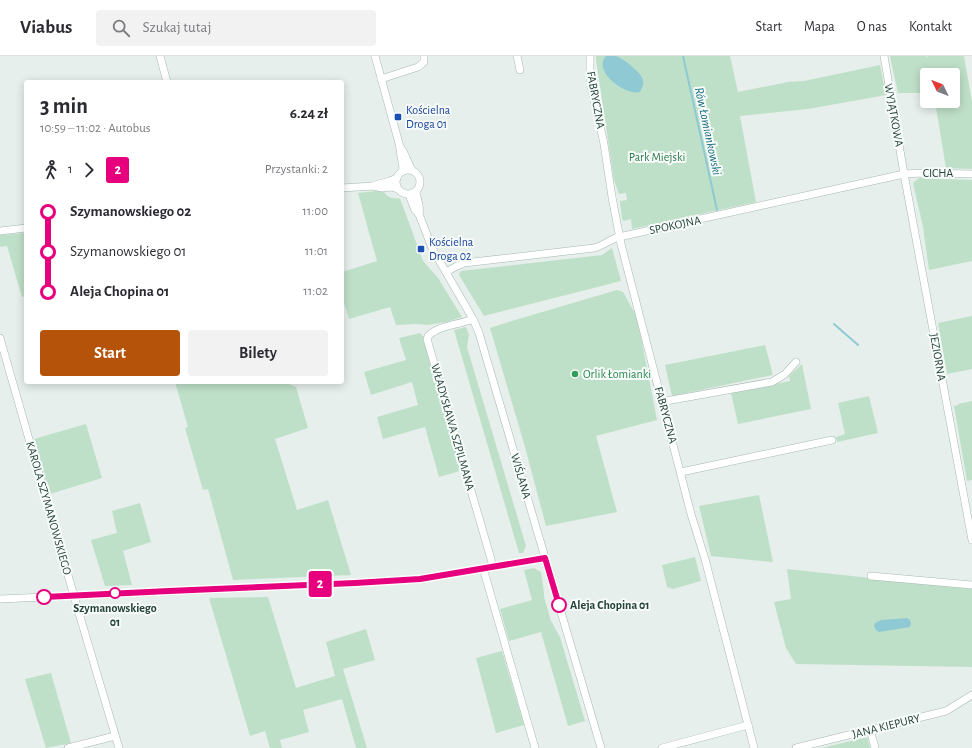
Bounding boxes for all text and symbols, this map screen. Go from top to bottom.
search box [96,10,376,46]
icon: search [110,17,132,39]
text: Viabus [20,18,72,37]
text: Szukaj tutaj [142,20,211,35]
text: Start [755,20,782,34]
text: Mapa [804,20,835,34]
text: O nas [857,20,887,34]
text: Kontakt [909,20,952,34]
north arrow [920,68,960,108]
map controls [920,68,960,108]
street label: FABRYCZNA [585,70,607,130]
street label: WYJĄTKOWA [883,82,905,148]
water label: Rów Łomiankowski [692,86,723,177]
text: 3 min [40,95,88,117]
place label: Kościelna Droga 01 [406,104,451,130]
text: 6.24 zł [290,106,328,121]
marker: Kościelna Droga 01 [393,112,403,122]
text: 10:59 – 11:02 · Autobus [40,122,151,135]
park label: Park Miejski [629,151,685,164]
icon: walk [40,159,62,181]
icon: forward [78,159,100,181]
text: 1 [68,163,72,176]
text: 2 [114,163,121,177]
text: Przystanki: 2 [265,163,328,176]
street label: CICHA [923,167,953,179]
text: Szymanowskiego 02 [70,204,191,219]
text: 11:00 [302,205,328,218]
street label: SPOKOJNA [648,214,702,236]
place label: Kościelna Droga 02 [429,236,474,262]
text: Szymanowskiego 01 [70,244,186,259]
marker: Kościelna Droga 02 [416,244,426,254]
text: 11:01 [305,245,328,258]
text: Aleja Chopina 01 [70,284,169,299]
text: 11:02 [303,285,328,298]
button: Start [40,330,180,376]
button: Bilety [188,330,328,376]
street label: JEZIORNA [928,332,948,382]
street label: WŁADYSŁAWA SZPILMANA [429,362,477,492]
place label: Orlik Łomianki [583,368,651,380]
marker: Orlik Łomianki [570,369,580,379]
street label: FABRYCZNA [653,385,679,445]
street label: KAROLA SZYMANOWSKIEGO [24,440,74,576]
street label: WIŚLANA [509,451,535,500]
line badge: 2 [307,571,333,597]
text: 2 [317,577,323,591]
marker: Szymanowskiego 01 [109,587,121,599]
unlabelled marker [36,589,52,605]
marker: Aleja Chopina 01 [551,597,567,613]
place label: Aleja Chopina 01 [570,599,650,612]
place label: Szymanowskiego 01 [73,602,157,628]
street label: JANA KIEPURY [851,712,922,740]

